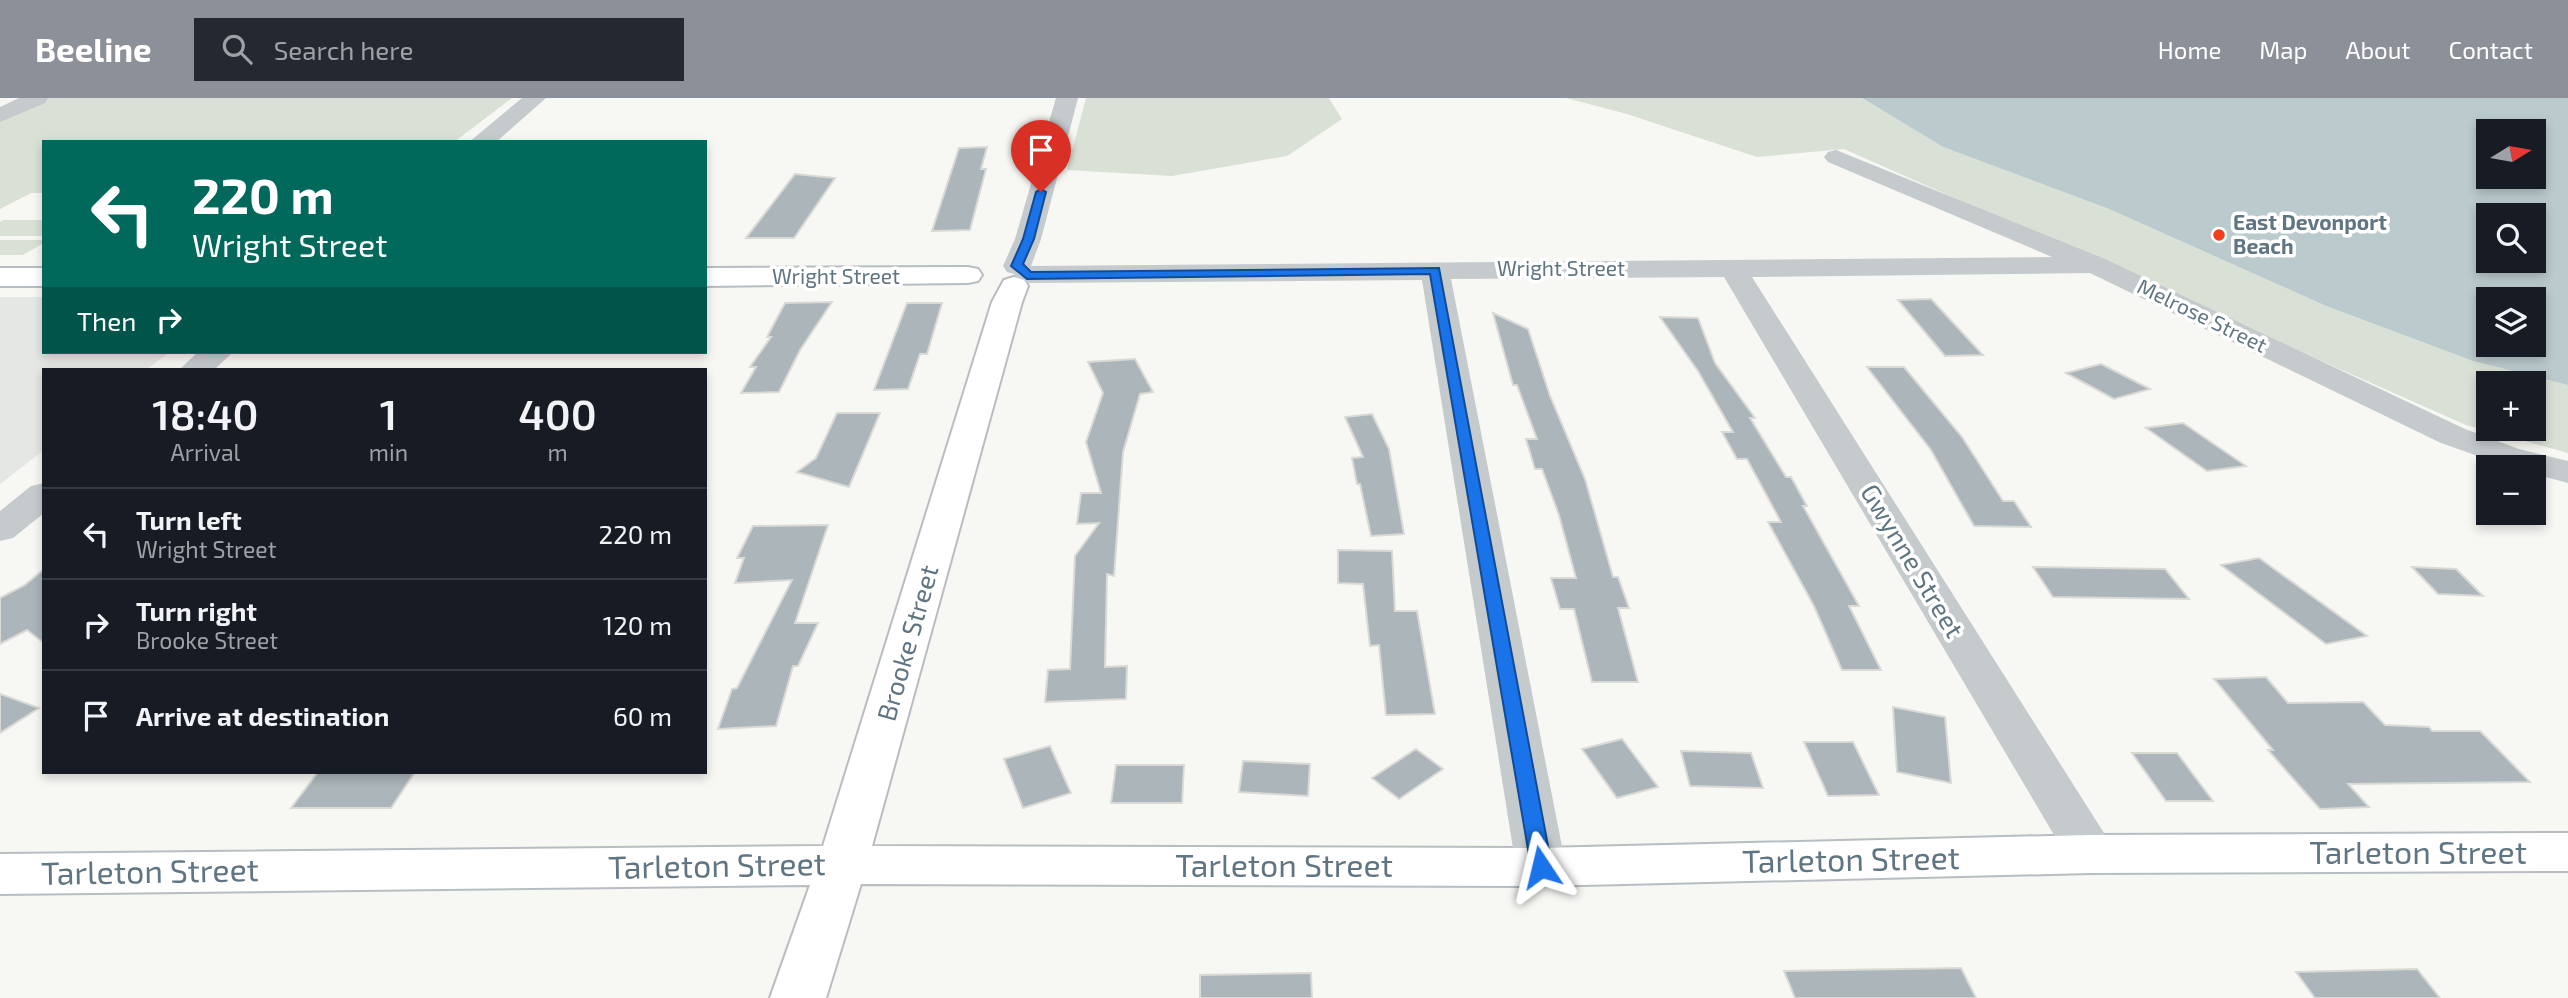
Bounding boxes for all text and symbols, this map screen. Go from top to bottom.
search box [194,18,684,81]
text: Beeline [35,29,152,69]
icon: search [218,30,256,68]
text: Search here [274,34,413,65]
text: Home [2158,35,2221,64]
text: Map [2259,35,2307,64]
text: About [2345,35,2411,64]
text: Contact [2449,35,2533,64]
north arrow [2476,119,2546,189]
map controls [2476,119,2546,525]
pin [1011,120,1071,192]
icon: arrive [1022,131,1060,169]
text: 220 m [192,165,334,224]
icon: left [77,168,168,259]
button: search [2476,203,2546,273]
place label: East Devonport Beach [2233,209,2387,258]
text: Wright Street [192,225,387,263]
marker: East Devonport Beach [2211,227,2227,243]
street label: Wright Street [1497,255,1625,280]
street label: Wright Street [772,263,900,288]
street label: Melrose Street [2134,273,2272,357]
button: layers [2476,287,2546,357]
icon: right [150,301,188,339]
text: Then [77,305,136,336]
button: + [2476,371,2546,441]
text: 18:40 [152,388,259,438]
text: 1 [380,388,397,438]
text: 400 [518,388,597,438]
text: Arrival [170,438,240,466]
text: min [369,438,408,466]
text: m [547,438,568,466]
button: − [2476,455,2546,525]
street label: Gwynne Street [1855,478,1971,643]
text: Turn left [136,504,242,535]
icon: left [77,515,115,553]
text: 220 m [599,518,672,549]
text: Wright Street [136,535,276,563]
street label: Brooke Street [870,561,944,724]
text: Turn right [136,595,257,626]
icon: right [77,606,115,644]
text: 120 m [603,609,672,640]
text: Brooke Street [136,626,278,654]
icon: arrive [77,697,115,735]
text: Arrive at destination [136,700,389,731]
text: 60 m [613,700,672,731]
position arrow [1504,830,1578,904]
street label: Tarleton Street [2309,832,2527,870]
street label: Tarleton Street [1742,837,1960,879]
street label: Tarleton Street [608,843,826,885]
street label: Tarleton Street [1175,845,1393,883]
street label: Tarleton Street [41,849,259,891]

